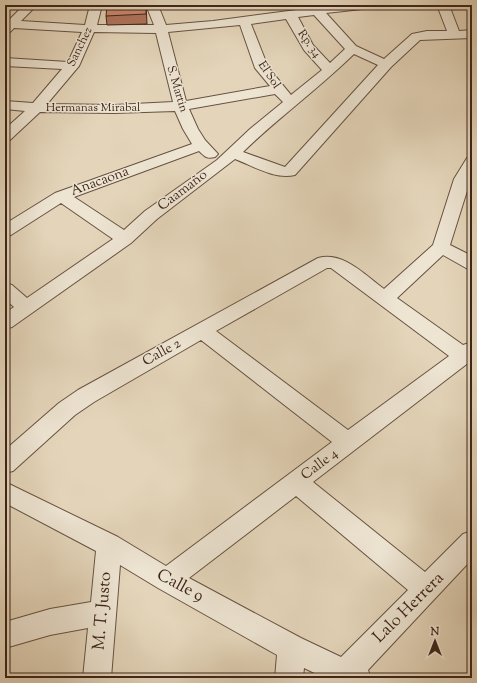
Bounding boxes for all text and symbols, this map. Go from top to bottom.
street label: Sanchez [63,24,98,70]
street label: Rp. 34 [293,26,325,62]
street label: El Sol [253,57,285,93]
street label: S. Martin [161,63,193,115]
street label: Hermanas Mirabal [46,99,141,117]
street label: Anacaona [68,162,133,202]
street label: Caamaño [154,165,212,216]
street label: Calle 2 [139,334,185,372]
street label: Calle 4 [297,444,343,486]
street label: Calle 9 [152,564,208,608]
street label: Lalo Herrera [368,567,450,649]
street label: M. T. Justo [88,571,118,651]
north arrow [415,621,455,661]
text: N [430,624,440,640]

